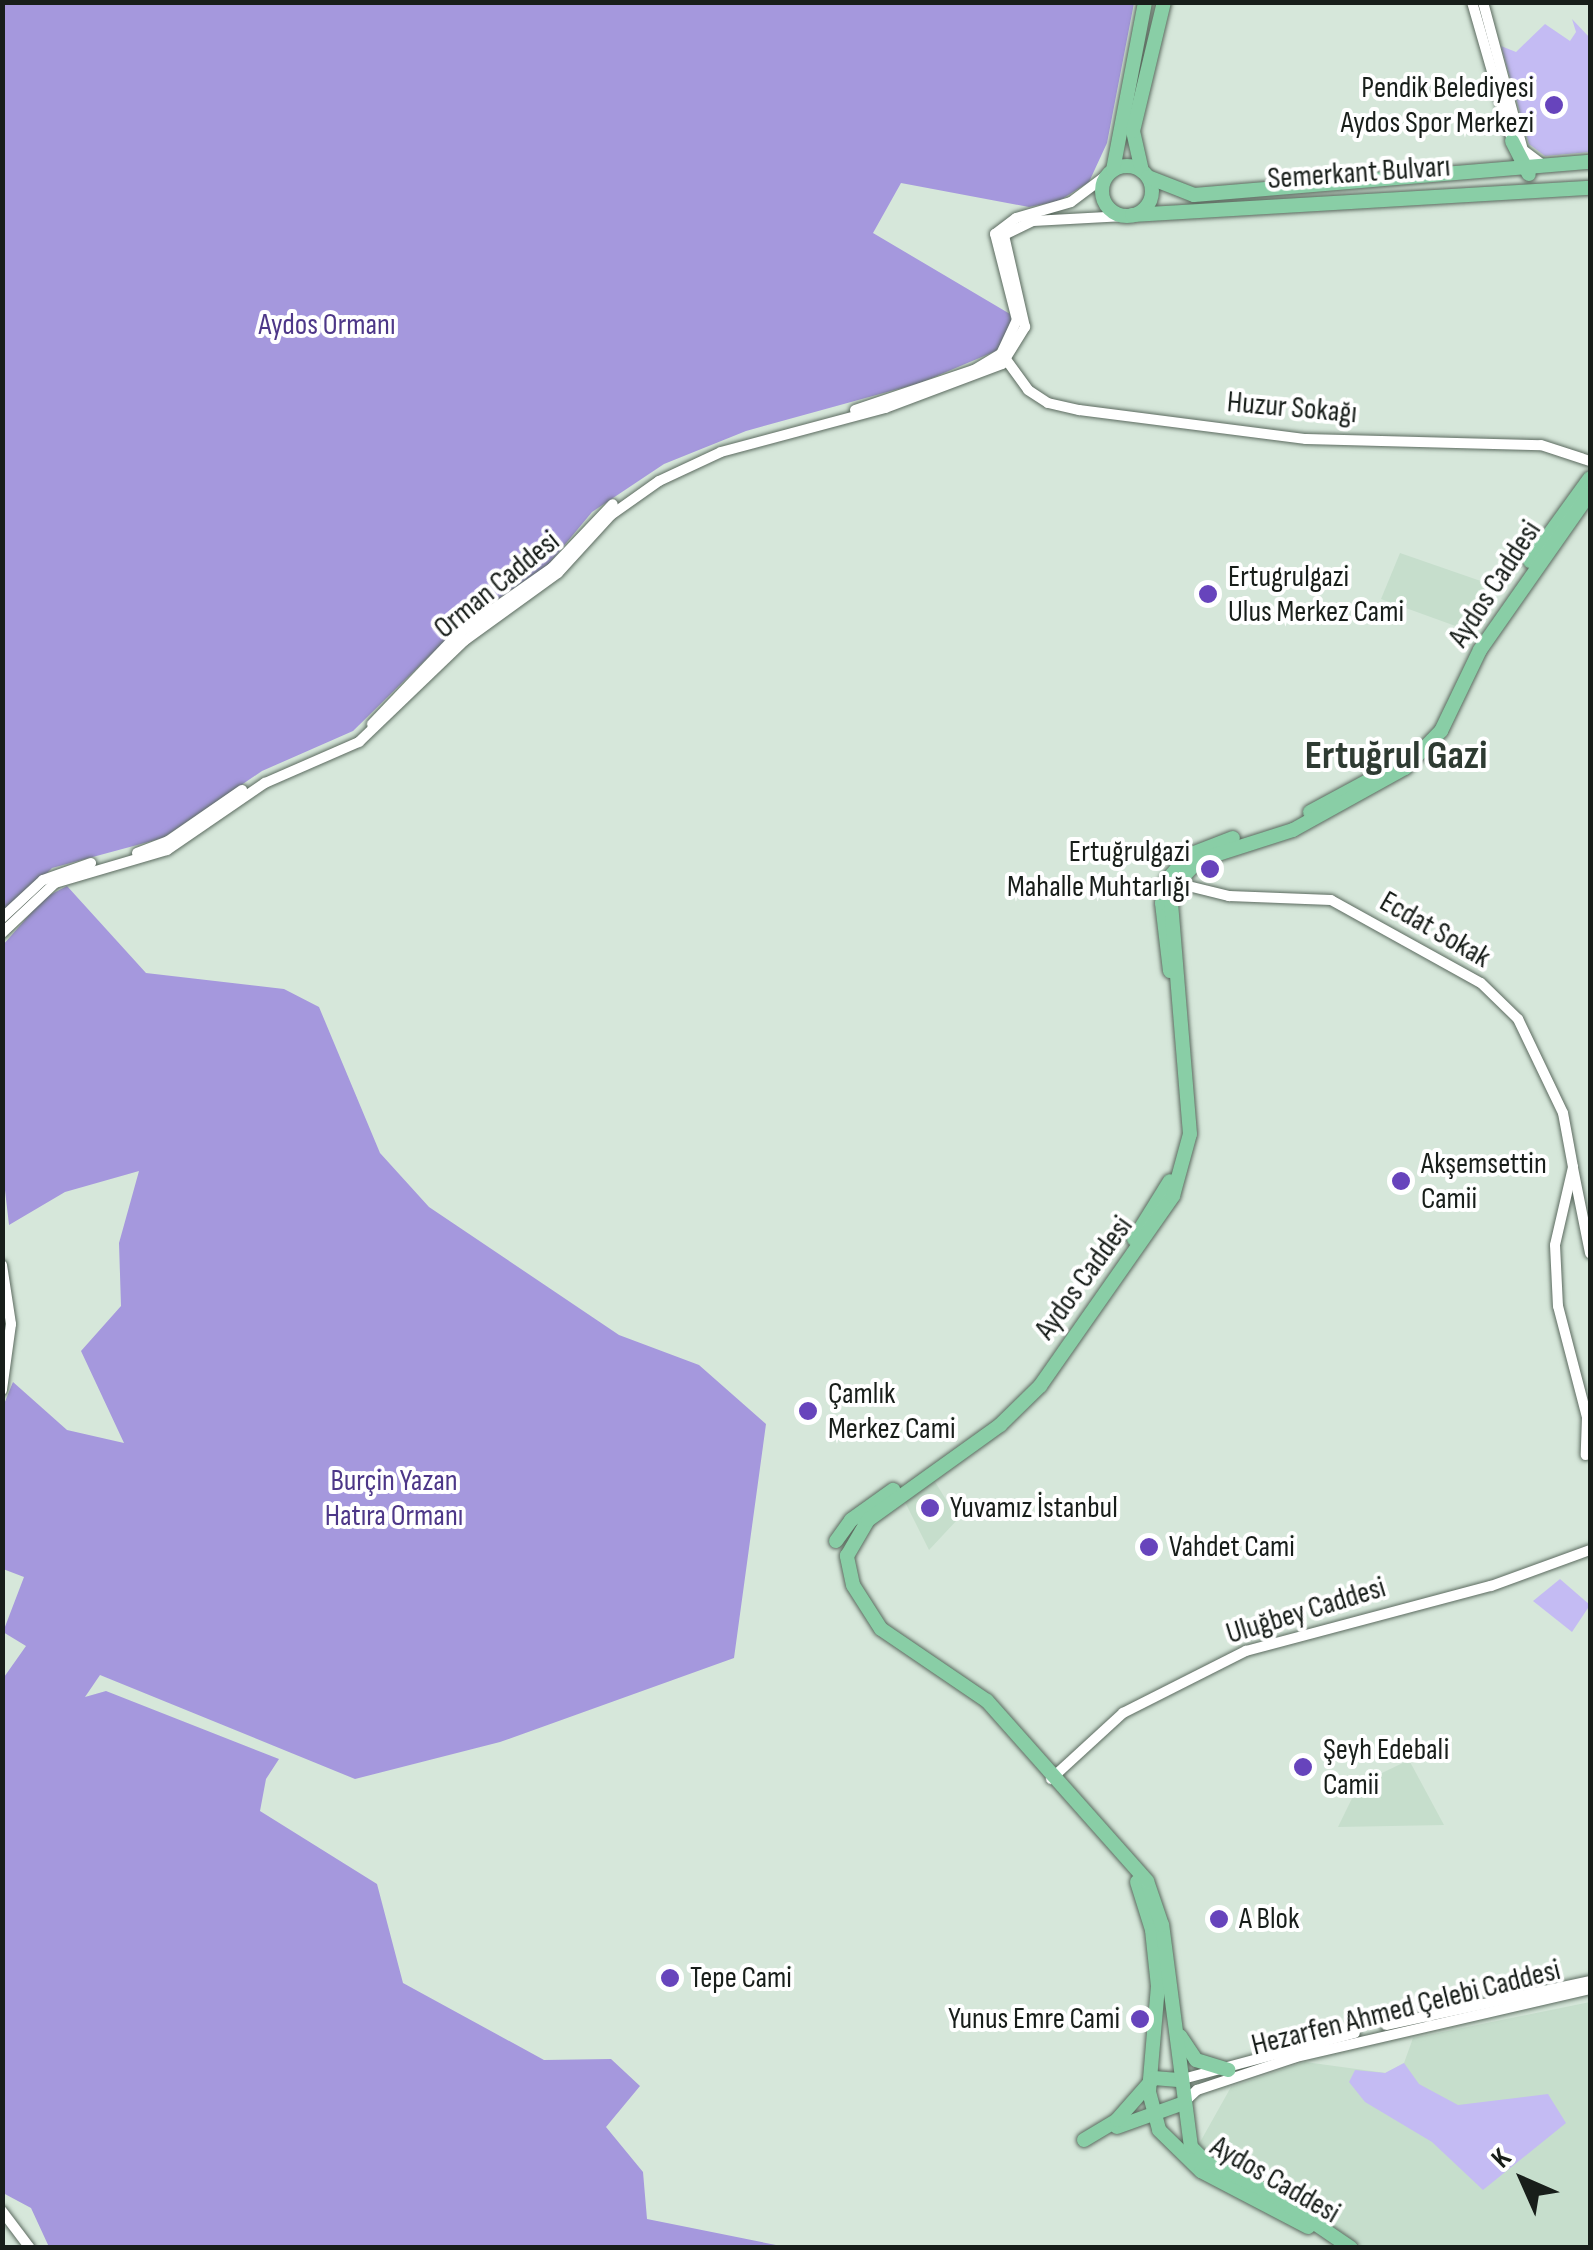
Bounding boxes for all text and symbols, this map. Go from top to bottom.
place label: Pendik Belediyesi Aydos Spor Merkezi [1341,70,1534,140]
marker: Pendik Belediyesi Aydos Spor Merkezi [1543,94,1565,116]
street label: Semerkant Bulvarı [1266,149,1452,197]
park label: Aydos Ormanı [259,307,395,343]
street label: Huzur Sokağı [1226,384,1358,432]
street label: Aydos Caddesi [1441,514,1549,654]
street label: Orman Caddesi [427,524,567,646]
place label: Ertugrulgazi Ulus Merkez Cami [1228,559,1404,630]
marker: Ertugrulgazi Ulus Merkez Cami [1197,583,1219,605]
district label: Ertuğrul Gazi [1305,732,1487,780]
place label: Ertuğrulgazi Mahalle Muhtarlığı [1007,834,1190,904]
marker: Ertuğrulgazi Mahalle Muhtarlığı [1199,858,1221,880]
street label: Ecdat Sokak [1373,884,1497,976]
place label: Akşemsettin Camii [1421,1146,1547,1216]
marker: Akşemsettin Camii [1390,1170,1412,1192]
street label: Aydos Caddesi [1027,1209,1141,1347]
place label: Çamlık Merkez Cami [828,1376,955,1446]
marker: Çamlık Merkez Cami [797,1400,819,1422]
park label: Burçin Yazan Hatıra Ormanı [325,1463,463,1534]
place label: Yuvamız İstanbul [950,1490,1118,1526]
marker: Yuvamız İstanbul [919,1497,941,1519]
place label: Vahdet Cami [1169,1529,1295,1565]
marker: Vahdet Cami [1138,1536,1160,1558]
street label: Uluğbey Caddesi [1222,1570,1390,1652]
place label: Şeyh Edebali Camii [1323,1732,1449,1802]
marker: Şeyh Edebali Camii [1292,1756,1314,1778]
place label: A Blok [1239,1901,1299,1937]
marker: A Blok [1208,1908,1230,1930]
street label: Hezarfen Ahmed Çelebi Caddesi [1248,1952,1564,2064]
place label: Tepe Cami [690,1960,792,1996]
marker: Tepe Cami [659,1967,681,1989]
place label: Yunus Emre Cami [948,2001,1120,2037]
marker: Yunus Emre Cami [1129,2008,1151,2030]
street label: Aydos Caddesi [1204,2129,1346,2231]
north arrow [1473,2130,1573,2230]
text: K [1485,2142,1518,2175]

